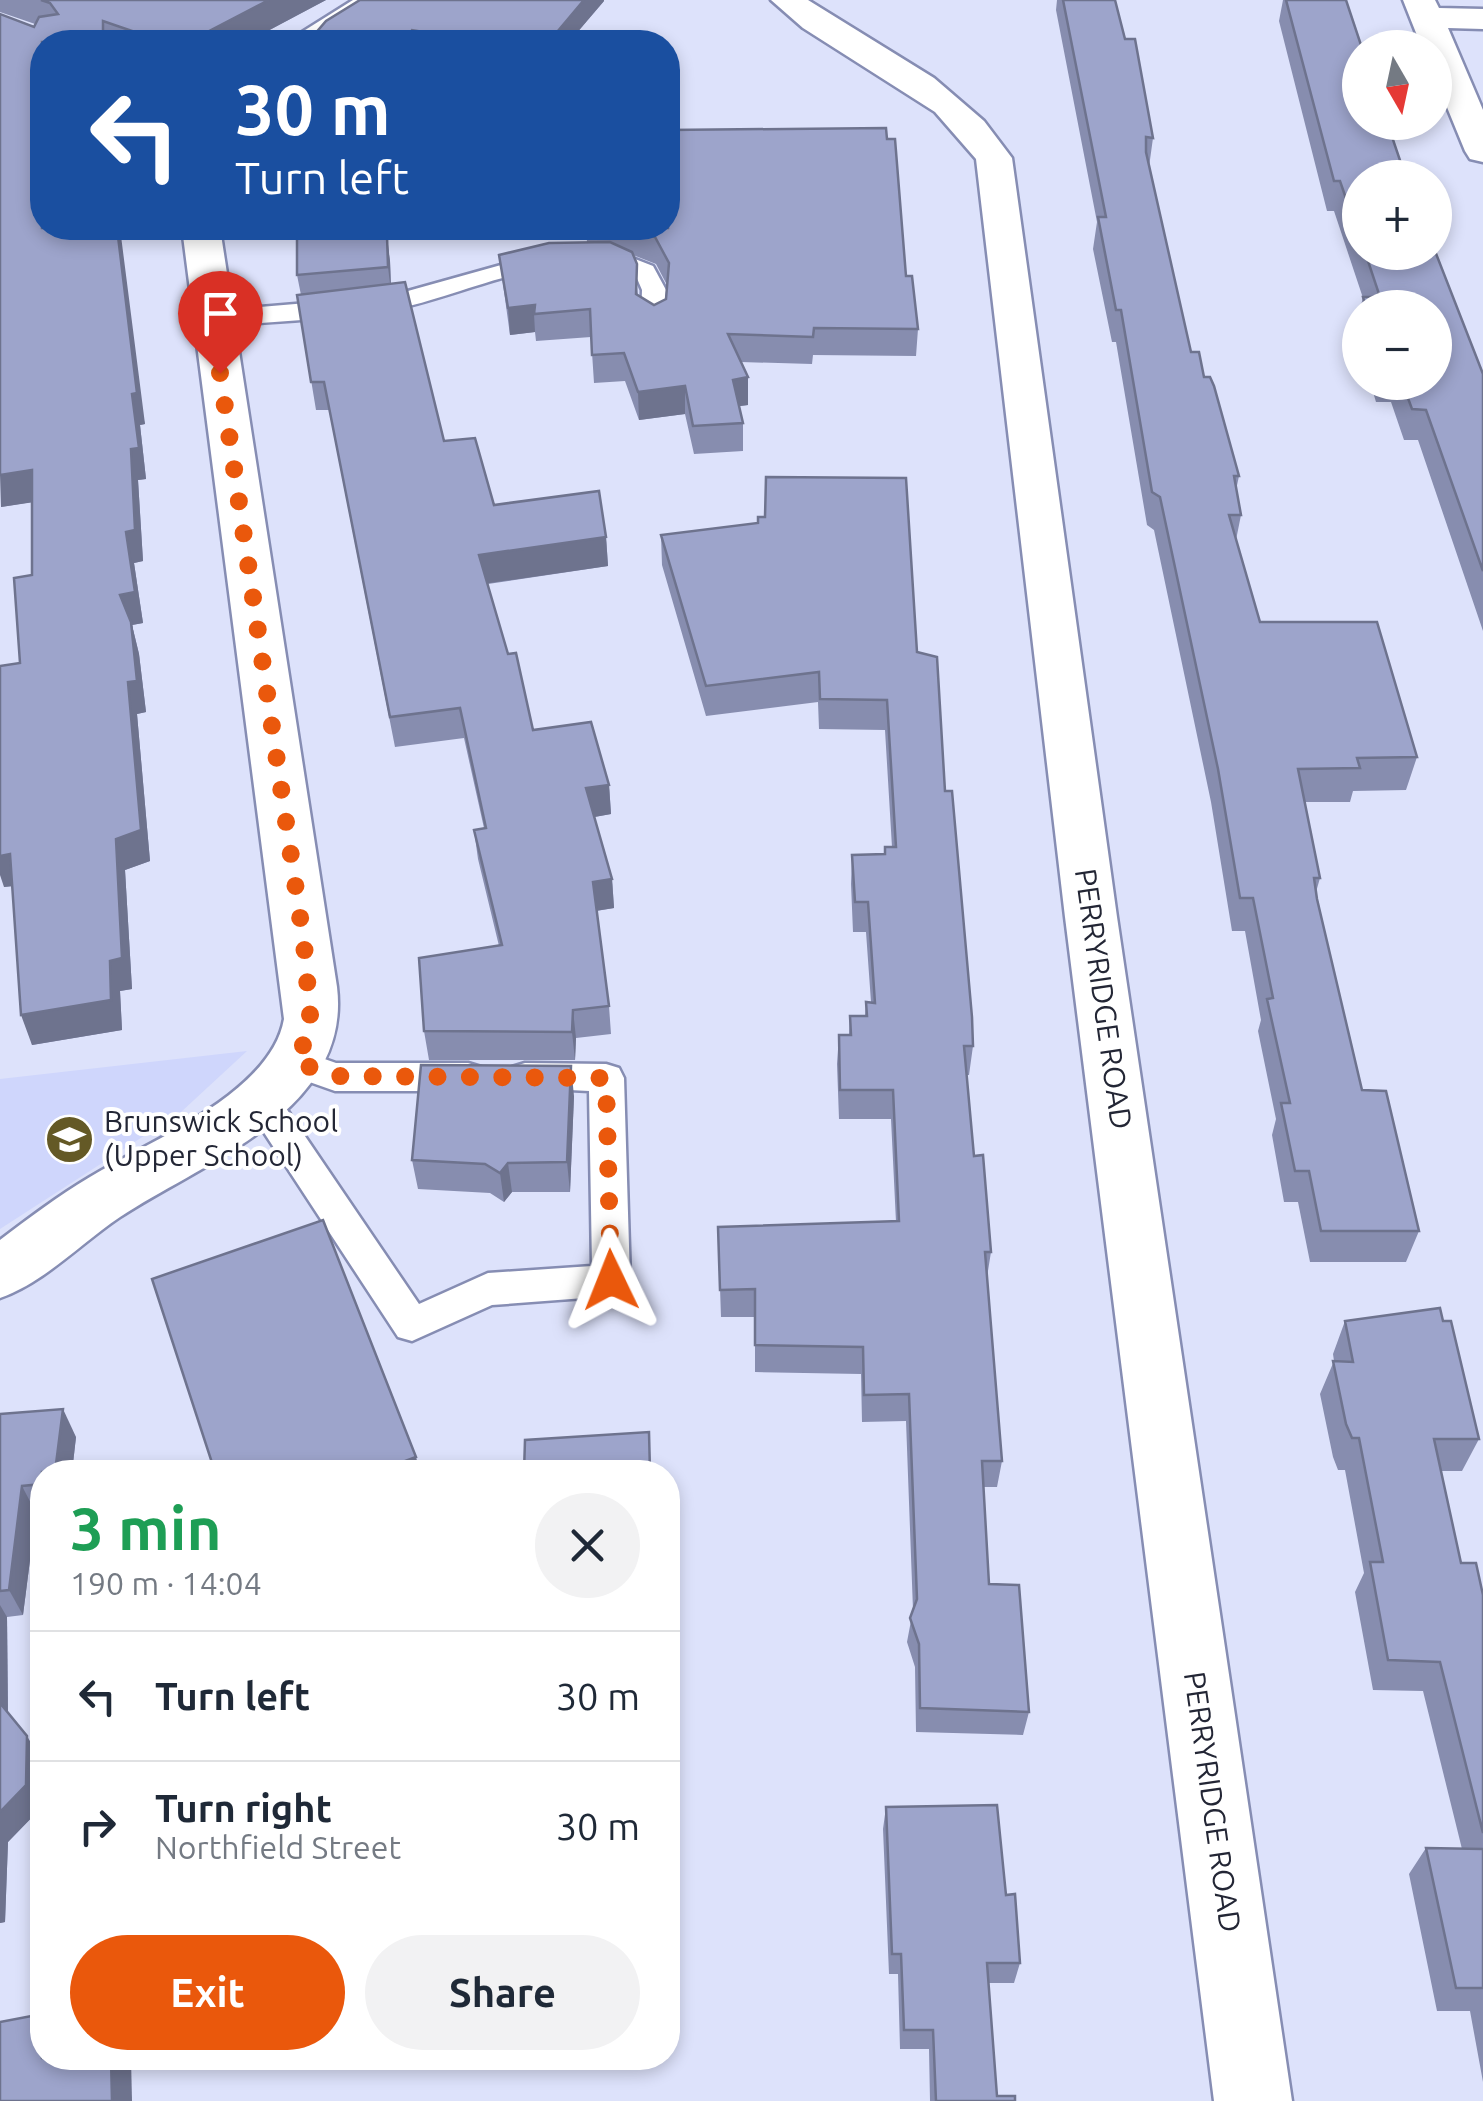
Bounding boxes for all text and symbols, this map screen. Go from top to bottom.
north arrow [1342,30,1452,140]
map controls [1342,30,1452,400]
icon: left [70,70,200,200]
text: 30 m [235,70,391,148]
text: Turn left [235,152,409,203]
button: + [1342,160,1452,270]
pin [178,271,263,374]
icon: arrive [193,286,248,341]
button: − [1342,290,1452,400]
street label: PERRYRIDGE ROAD [1069,866,1139,1131]
place label: Brunswick School (Upper School) [104,1104,338,1172]
school or university icon: Brunswick School (Upper School) [43,1113,95,1165]
position arrow [559,1228,663,1332]
button: close [535,1493,640,1598]
text: 3 min [70,1494,222,1561]
text: 190 m · 14:04 [70,1565,262,1601]
icon: left [70,1669,125,1724]
street label: PERRYRIDGE ROAD [1178,1669,1248,1934]
text: Turn left [155,1675,310,1717]
text: 30 m [556,1675,640,1717]
text: Turn right [155,1787,332,1829]
icon: right [70,1799,125,1854]
text: 30 m [556,1805,640,1847]
text: Northfield Street [155,1829,401,1865]
button: Exit [70,1935,345,2050]
button: Share [365,1935,640,2050]

